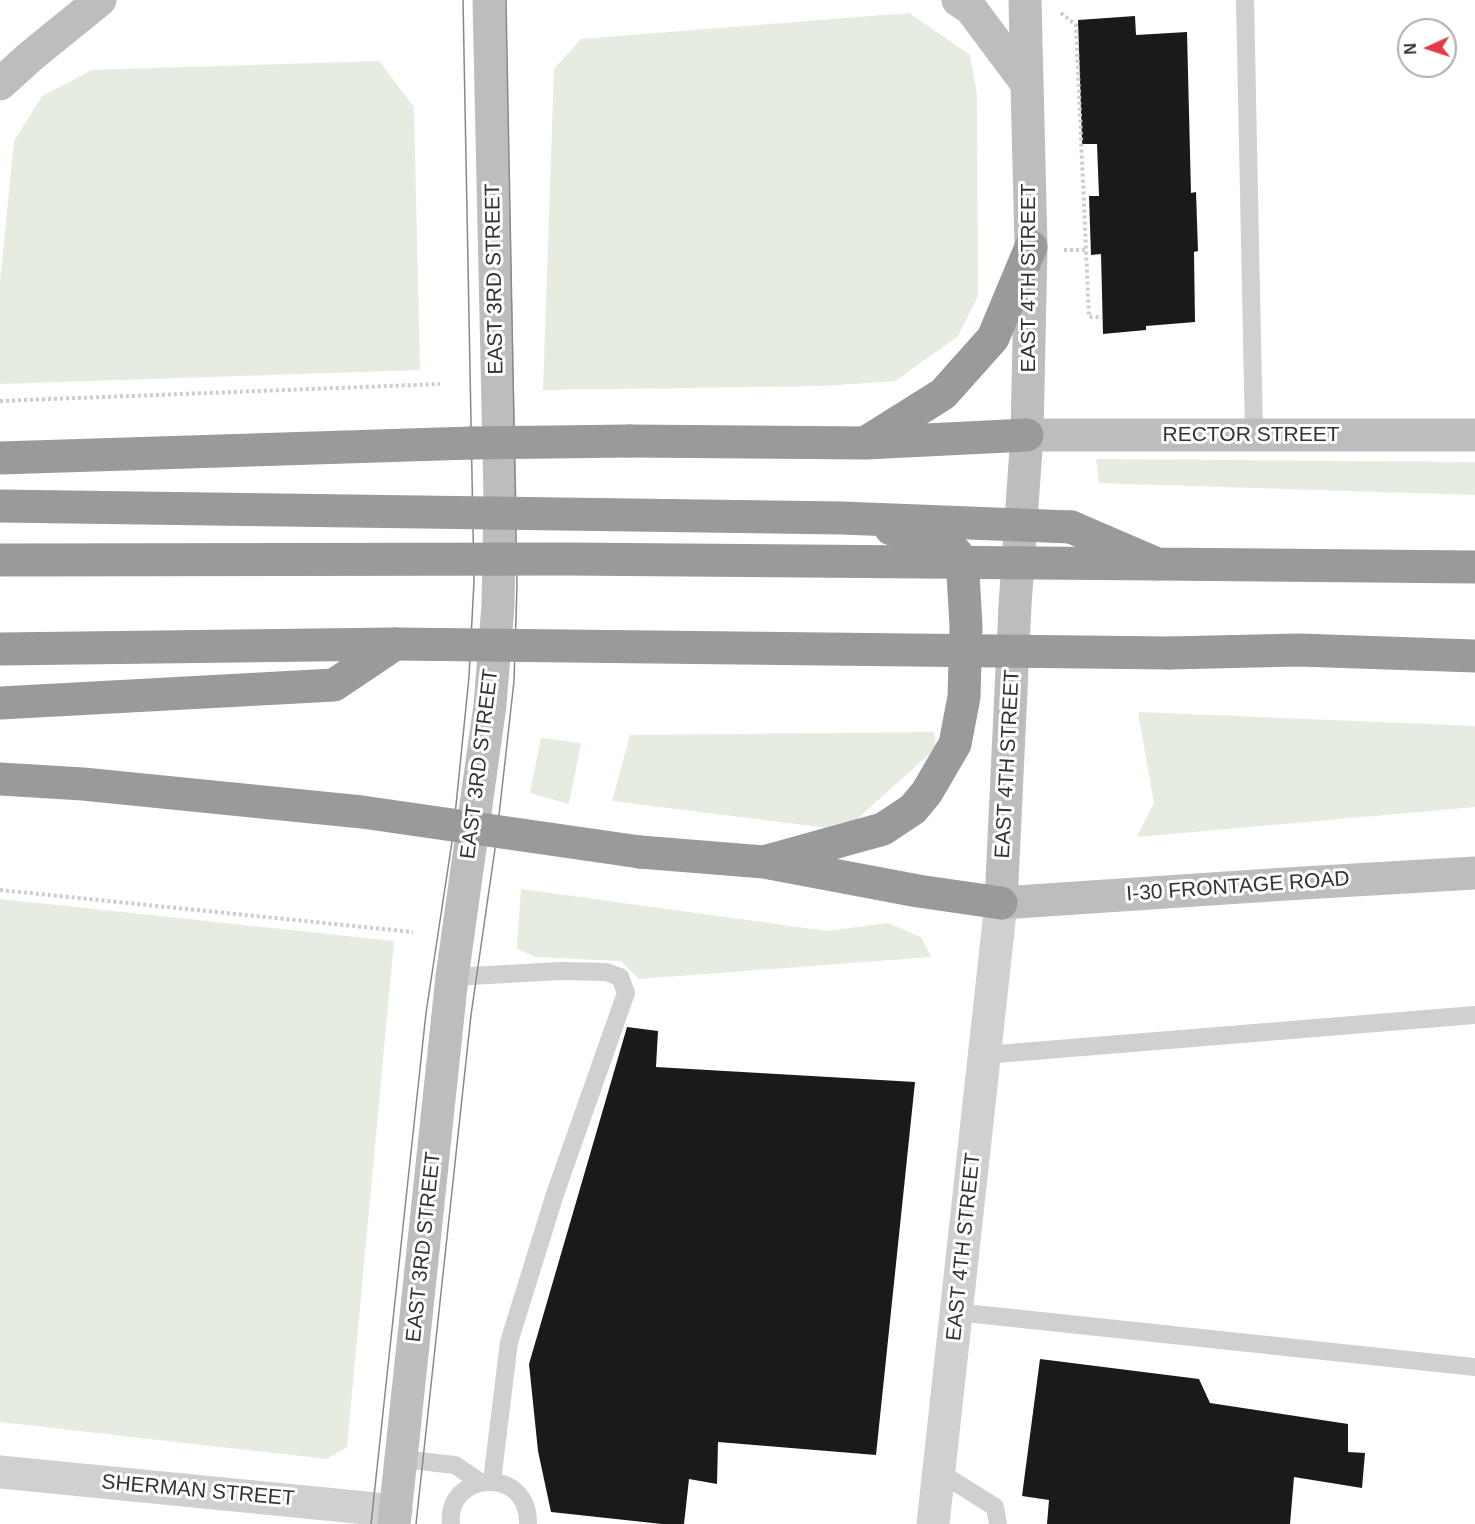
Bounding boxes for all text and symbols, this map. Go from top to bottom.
north arrow [1397,18,1457,78]
text: N [1402,43,1419,55]
street label: EAST 3RD STREET [481,183,509,375]
street label: EAST 4TH STREET [1016,183,1042,373]
street label: RECTOR STREET [1163,422,1339,448]
street label: EAST 3RD STREET [456,667,504,861]
street label: EAST 4TH STREET [990,669,1026,859]
street label: I-30 FRONTAGE ROAD [1126,867,1350,907]
street label: EAST 3RD STREET [401,1151,447,1343]
street label: EAST 4TH STREET [942,1152,986,1342]
street label: SHERMAN STREET [100,1470,296,1512]

